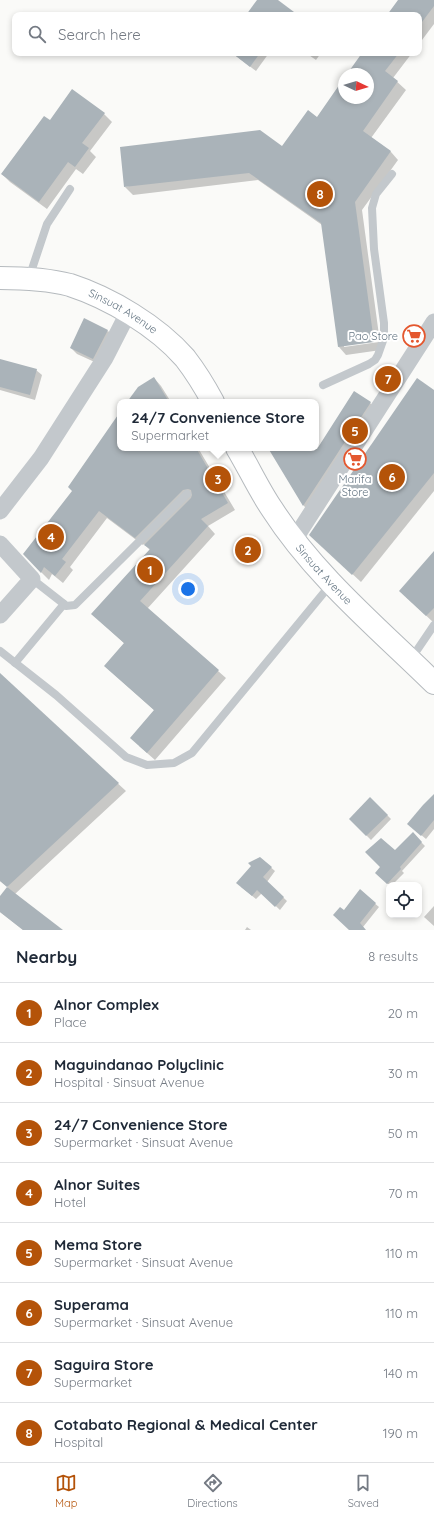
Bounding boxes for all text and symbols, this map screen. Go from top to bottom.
search box [12,12,422,56]
icon: search [26,23,48,45]
text: Search here [58,25,141,44]
north arrow [338,68,374,104]
pin: 8 [307,179,333,209]
street label: Sinsuat Avenue [87,286,160,337]
supermarket icon: Pao Store [401,323,427,349]
place label: Pao Store [348,329,398,343]
pin: 7 [375,364,401,394]
popup [117,399,319,451]
text: 24/7 Convenience Store [131,408,305,427]
pin: 5 [342,416,368,446]
text: Supermarket [131,427,209,443]
supermarket icon: Marifa Store [342,446,368,472]
pin: 6 [379,462,405,492]
pin: 3 [205,464,231,494]
place label: Marifa Store [339,472,371,499]
pin: 4 [38,522,64,552]
pin: 2 [235,535,261,565]
street label: Sinsuat Avenue [293,541,355,608]
pin: 1 [137,555,163,585]
your location [178,579,198,599]
map controls [386,882,422,918]
button: locate [386,882,422,918]
text: Nearby [16,946,77,967]
text: 8 results [368,948,418,964]
text: Alnor Complex [54,995,159,1014]
text: 1 [26,1005,32,1021]
text: 20 m [388,1005,418,1021]
text: Place [54,1014,87,1030]
text: Maguindanao Polyclinic [54,1055,224,1074]
text: 2 [25,1065,33,1081]
text: 30 m [388,1065,418,1081]
text: Hospital · Sinsuat Avenue [54,1074,204,1090]
text: 24/7 Convenience Store [54,1115,228,1134]
text: 3 [26,1125,32,1141]
text: 50 m [388,1125,418,1141]
text: Supermarket · Sinsuat Avenue [54,1134,233,1150]
text: Alnor Suites [54,1175,140,1194]
text: 4 [25,1185,33,1201]
text: 70 m [388,1185,418,1201]
text: Hotel [54,1194,86,1210]
text: Mema Store [54,1235,142,1254]
text: 5 [25,1245,33,1261]
text: 110 m [385,1245,418,1261]
text: Supermarket · Sinsuat Avenue [54,1254,233,1270]
text: Superama [54,1295,129,1314]
text: 6 [25,1305,33,1321]
text: 110 m [385,1305,418,1321]
text: Supermarket · Sinsuat Avenue [54,1314,233,1330]
text: Saguira Store [54,1355,154,1374]
text: 7 [25,1365,33,1381]
text: 140 m [383,1365,418,1381]
text: Supermarket [54,1374,132,1390]
text: Cotabato Regional & Medical Center [54,1415,318,1434]
text: 8 [25,1425,33,1441]
text: 190 m [383,1425,418,1441]
text: Hospital [54,1434,103,1450]
tab: Map [55,1472,77,1510]
tab: Directions [187,1472,238,1510]
tab: Saved [348,1472,379,1510]

